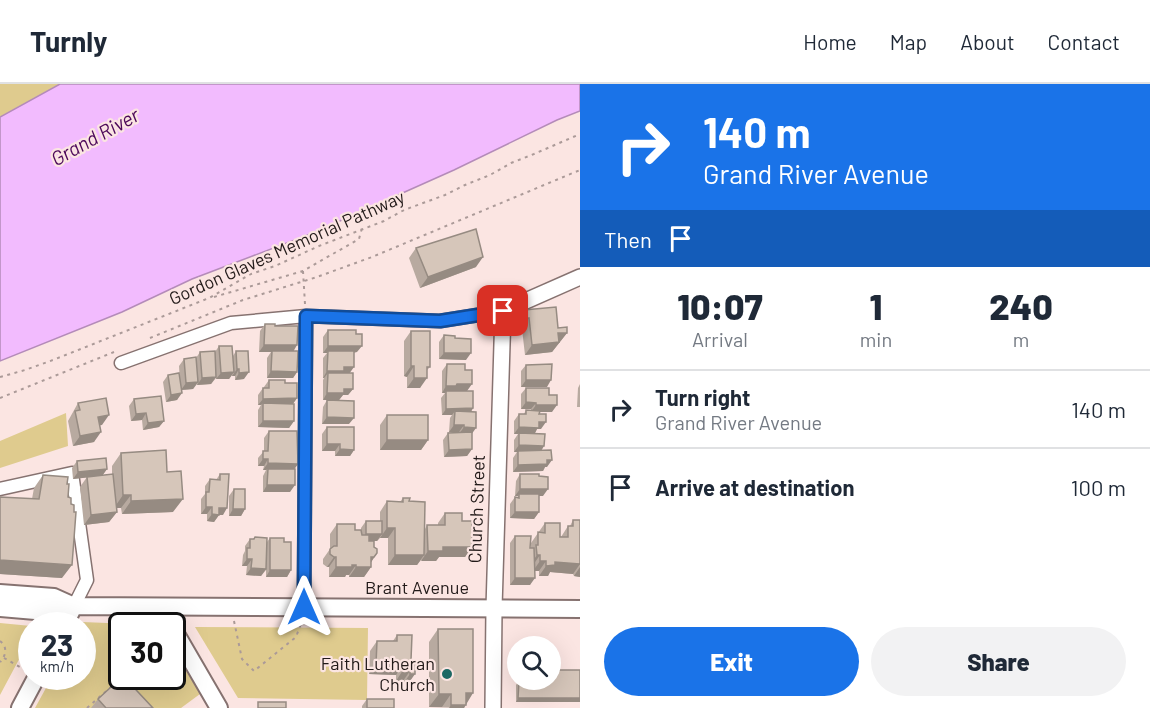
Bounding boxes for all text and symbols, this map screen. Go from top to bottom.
text: Turnly [30,24,107,58]
text: Home [803,29,857,54]
text: Map [890,29,927,54]
text: About [960,29,1015,54]
text: Contact [1048,29,1120,54]
water label: Grand River [46,102,144,170]
text: 140 m [703,106,811,156]
icon: right [604,108,682,186]
text: Grand River Avenue [703,157,929,189]
street label: Gordon Glaves Memorial Pathway [165,185,408,309]
icon: arrive [664,222,697,255]
text: Then [604,226,652,252]
text: 10:07 [677,284,763,327]
text: 1 [870,284,882,327]
text: 240 [989,284,1053,327]
pin [477,285,528,336]
icon: arrive [486,294,519,327]
text: Arrival [692,327,748,351]
text: min [860,327,892,351]
text: m [1013,327,1029,351]
text: Turn right [655,384,750,410]
icon: right [604,393,637,426]
text: 140 m [1071,396,1126,422]
text: Grand River Avenue [655,410,822,434]
street label: Church Street [463,454,489,564]
icon: arrive [604,471,637,504]
text: Arrive at destination [655,474,854,500]
text: 100 m [1071,474,1126,500]
position arrow [272,575,336,639]
street label: Brant Avenue [365,576,469,598]
speed limit sign: 30 [108,612,186,690]
text: 23 [41,626,73,662]
button: Exit [604,627,859,696]
button: Share [871,627,1126,696]
map controls [507,636,561,690]
button: search [507,636,561,690]
place label: Faith Lutheran Church [321,652,435,695]
text: km/h [40,657,74,675]
marker: Faith Lutheran Church [440,667,454,681]

